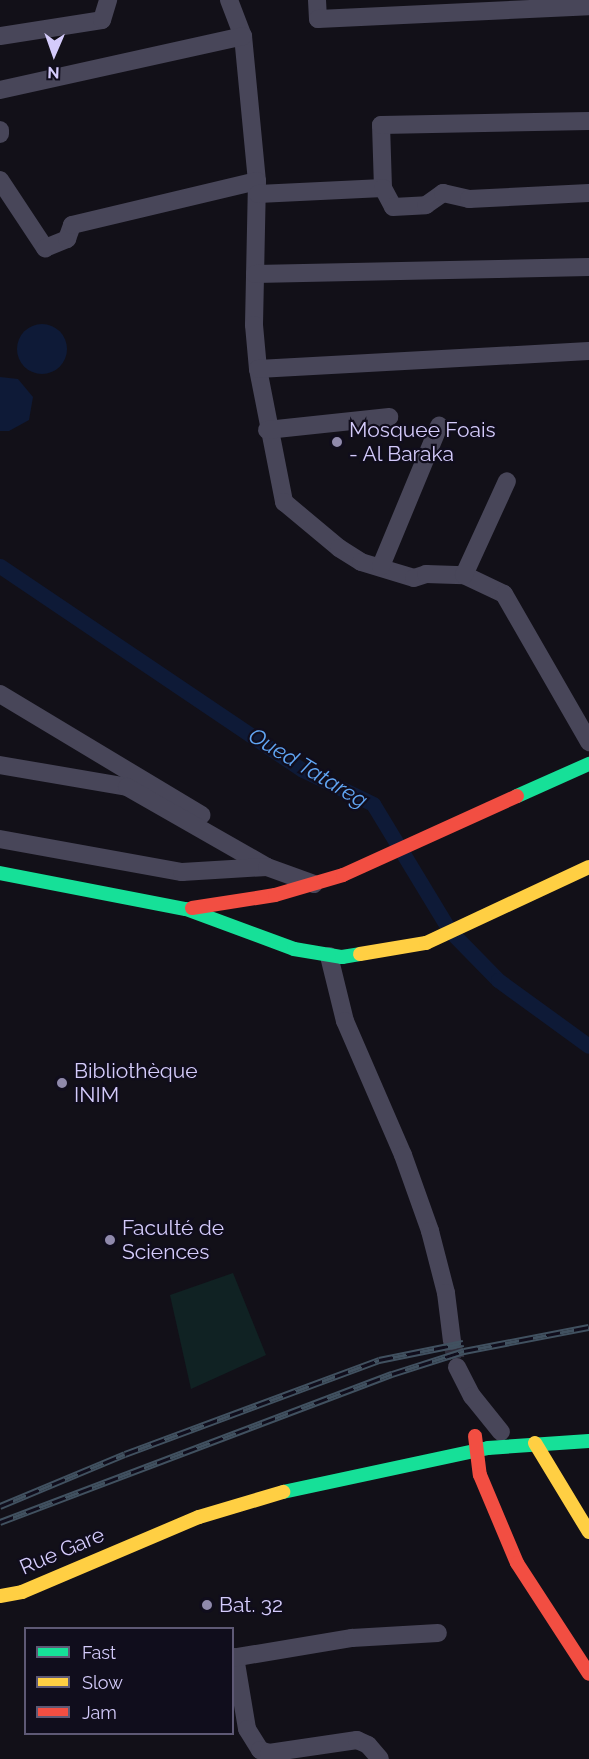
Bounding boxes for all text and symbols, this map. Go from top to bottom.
north arrow [24,24,84,84]
text: N [47,63,60,82]
place label: Mosquee Foais - Al Baraka [349,417,496,467]
marker: Mosquee Foais - Al Baraka [330,435,344,449]
water label: Oued Tatareg [244,722,372,814]
place label: Bibliothèque INIM [74,1058,198,1108]
marker: Bibliothèque INIM [55,1076,69,1090]
place label: Faculté de Sciences [122,1215,224,1265]
marker: Faculté de Sciences [103,1233,117,1247]
street label: Rue Gare [16,1522,108,1580]
place label: Bat. 32 [219,1592,283,1618]
marker: Bat. 32 [200,1598,214,1612]
legend [24,1627,234,1735]
text: Fast [82,1642,116,1663]
text: Slow [82,1672,123,1693]
text: Jam [82,1702,117,1723]

